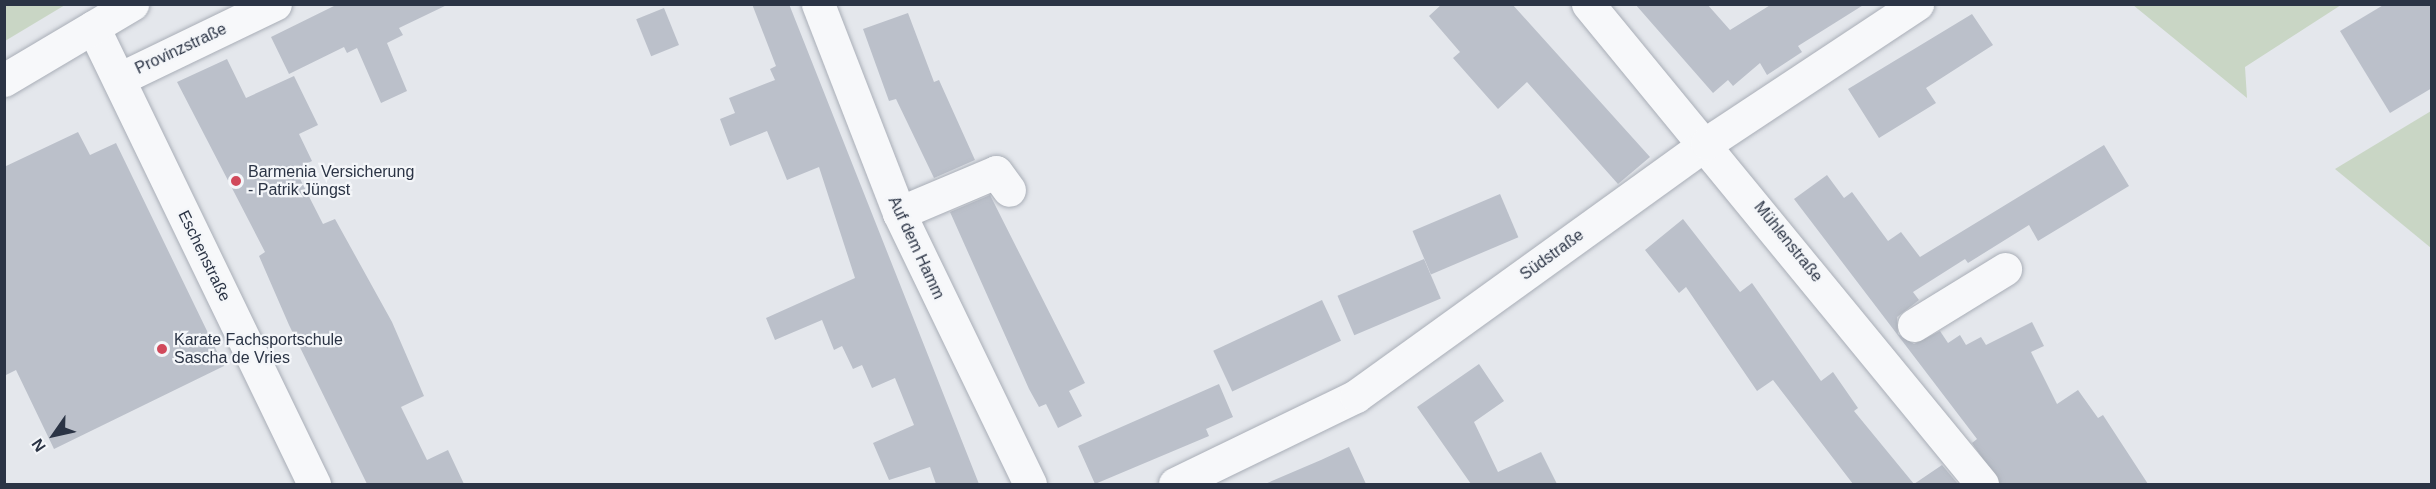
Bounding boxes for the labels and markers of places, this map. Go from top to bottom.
place label: Barmenia Versicherung - Patrik Jüngst [248,162,414,200]
marker: Barmenia Versicherung - Patrik Jüngst [229,174,243,188]
place label: Karate Fachsportschule Sascha de Vries [174,330,343,368]
marker: Karate Fachsportschule Sascha de Vries [155,342,169,356]

